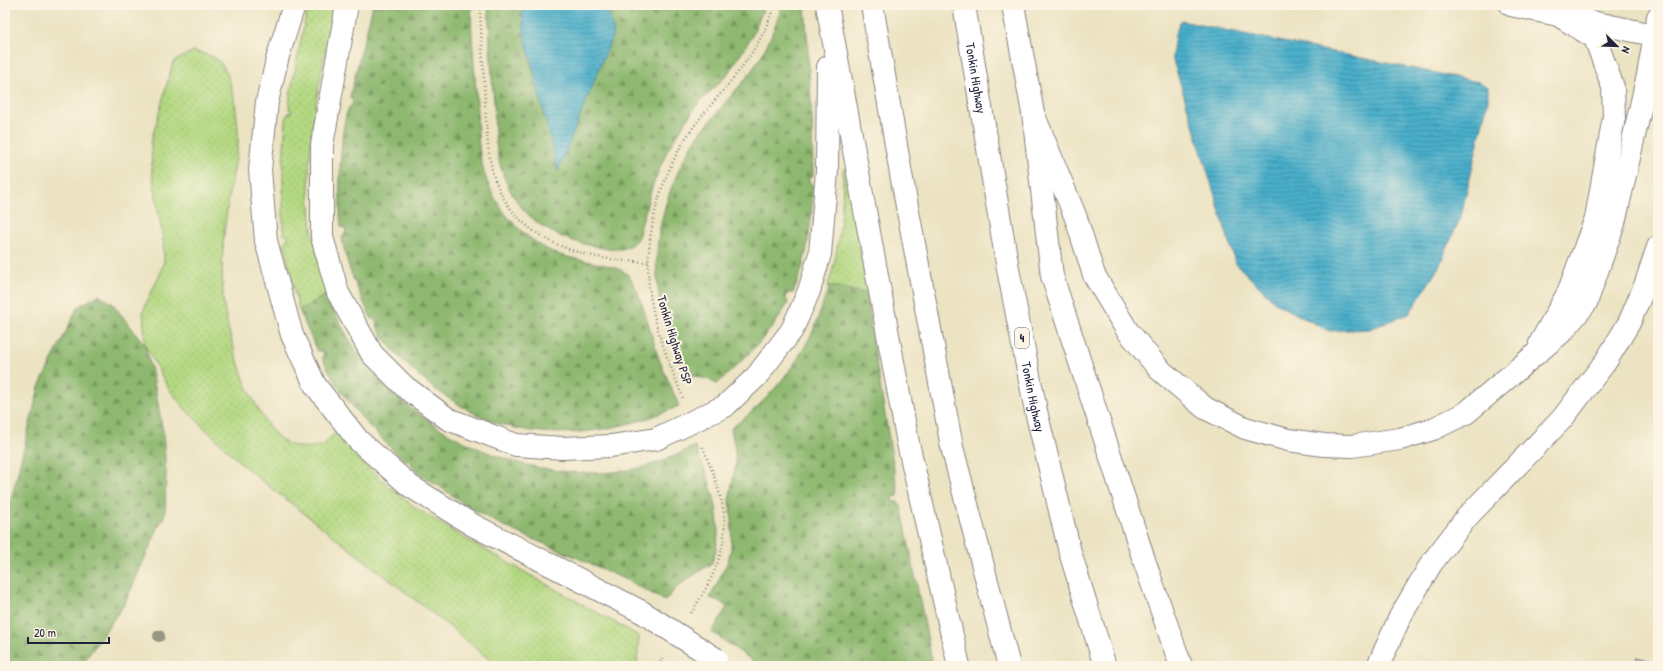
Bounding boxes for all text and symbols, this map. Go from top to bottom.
north arrow [1597,26,1637,66]
street label: Tonkin Highway [961,41,991,115]
text: N [1619,44,1634,55]
street label: Tonkin Highway PSP [653,293,697,387]
road number: 4 [1015,328,1029,348]
street label: Tonkin Highway [1017,360,1050,434]
scale bar [28,619,109,645]
text: 20 m [34,624,56,641]

